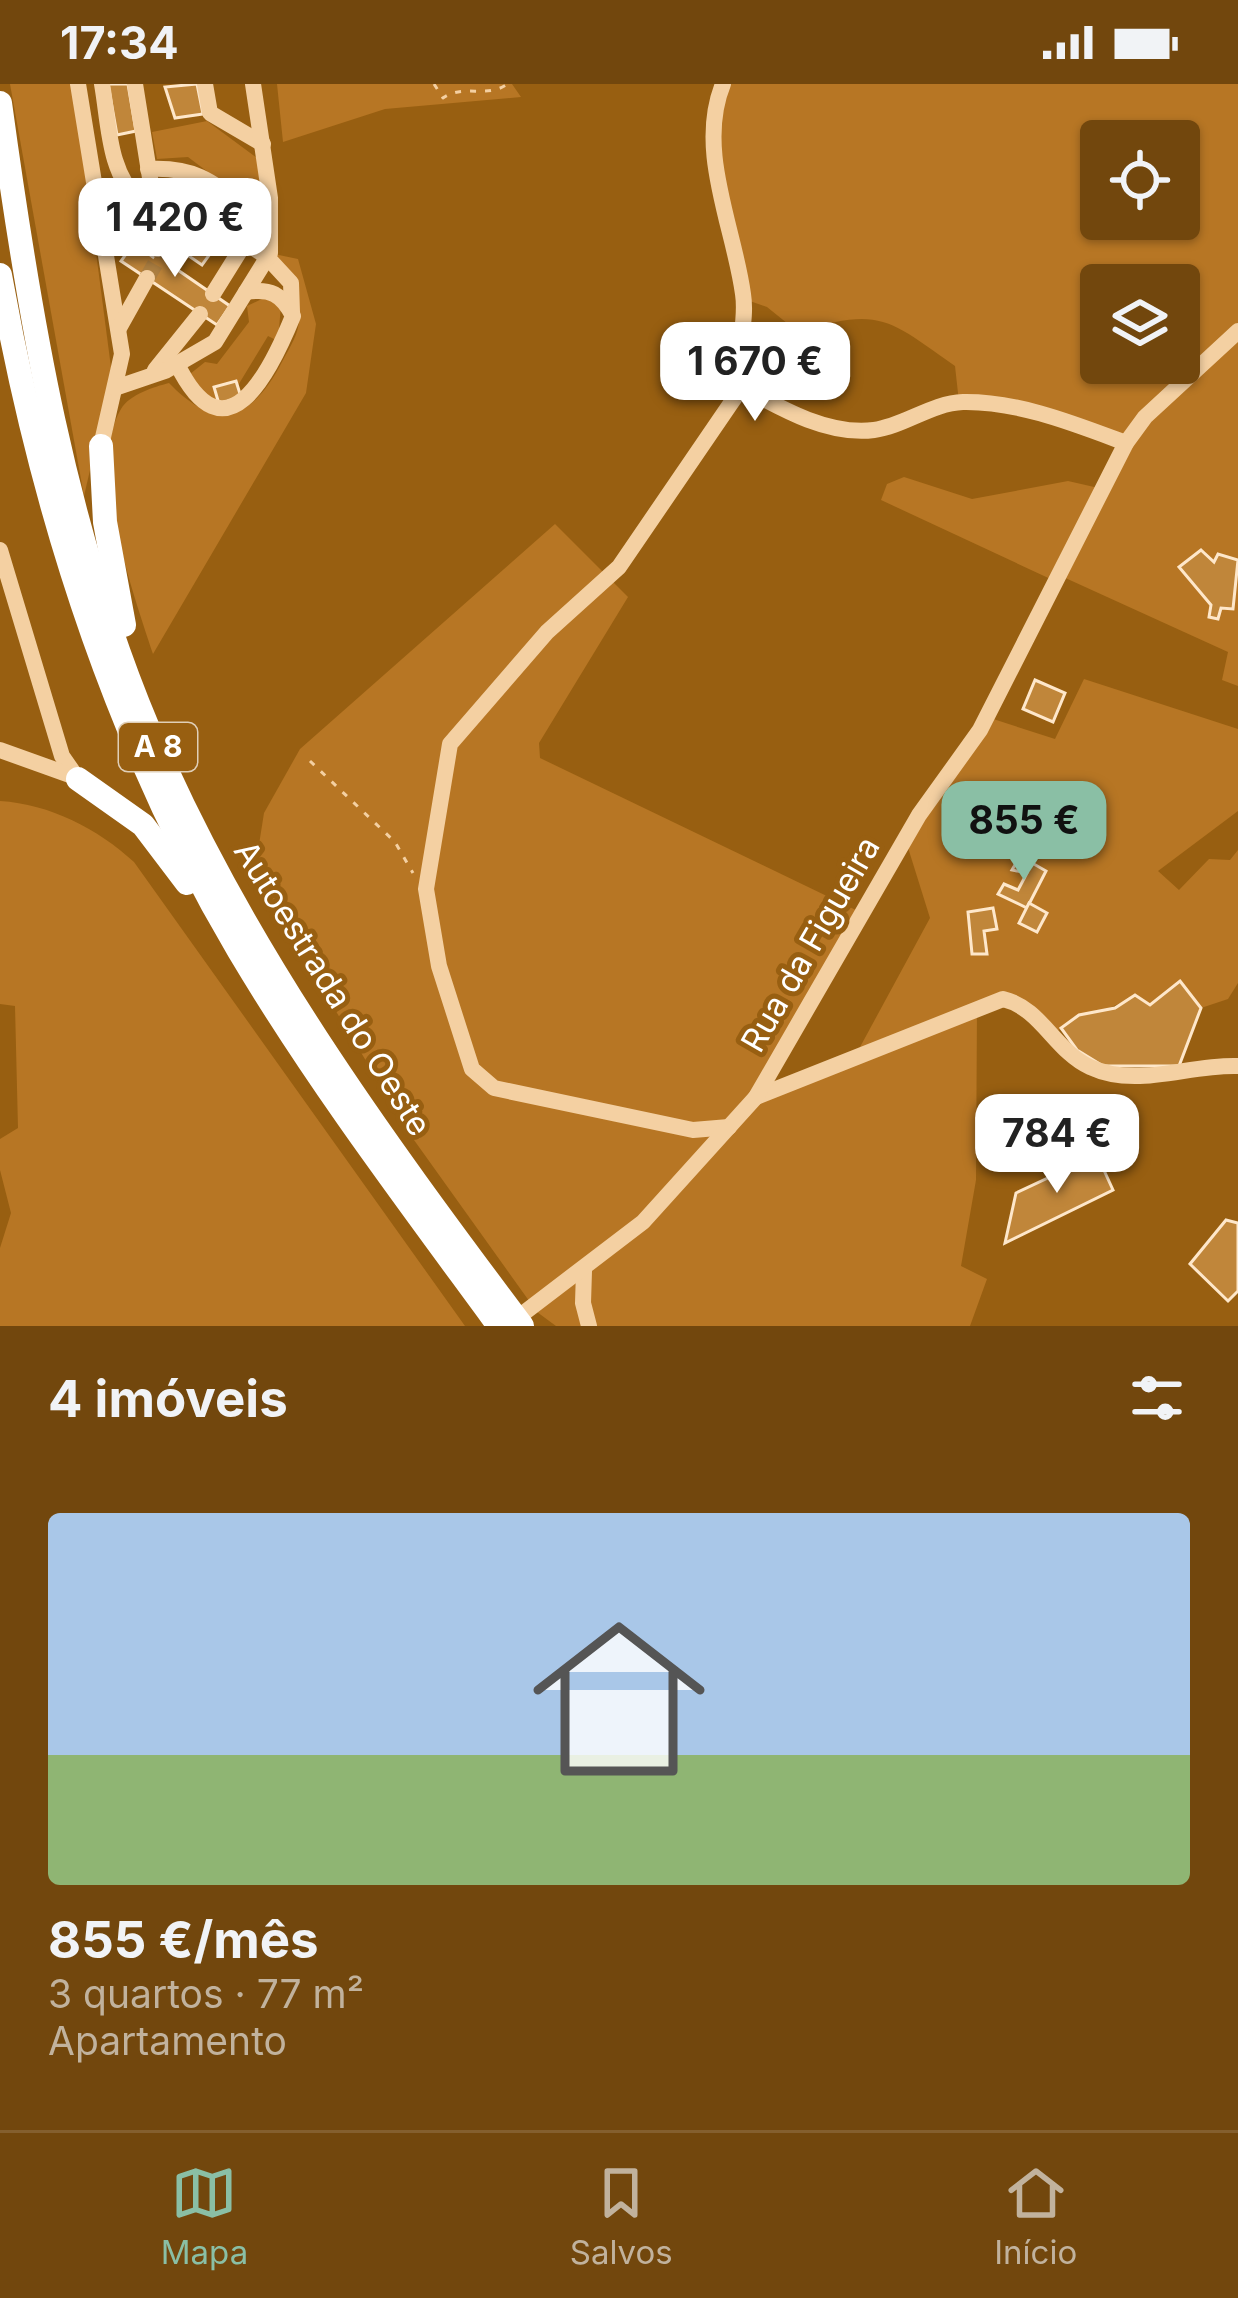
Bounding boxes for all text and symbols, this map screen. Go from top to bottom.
text: 17:34 [60,15,179,70]
map controls [1080,120,1200,384]
button: locate [1080,120,1200,240]
pin: 1 420 € [64,178,286,280]
text: 1 420 € [105,193,245,240]
button: layers [1080,264,1200,384]
pin: 1 670 € [644,322,866,424]
text: 1 670 € [687,337,823,384]
road number: A 8 [119,723,197,771]
pin: 855 € [940,781,1108,883]
text: 855 € [968,796,1080,843]
street label: Rua da Figueira [732,829,888,1059]
street label: Autoestrada do Oeste [226,833,440,1143]
pin: 784 € [973,1094,1141,1196]
text: 784 € [1002,1109,1112,1156]
icon: filters [1124,1365,1190,1431]
text: 4 imóveis [48,1368,288,1429]
icon: home [511,1591,727,1807]
text: 855 €/mês [48,1909,319,1970]
text: 3 quartos · 77 m² [48,1970,364,2017]
text: Apartamento [48,2017,287,2064]
tab: Mapa [161,2160,248,2272]
tab: Salvos [570,2160,673,2272]
tab: Início [994,2160,1077,2272]

